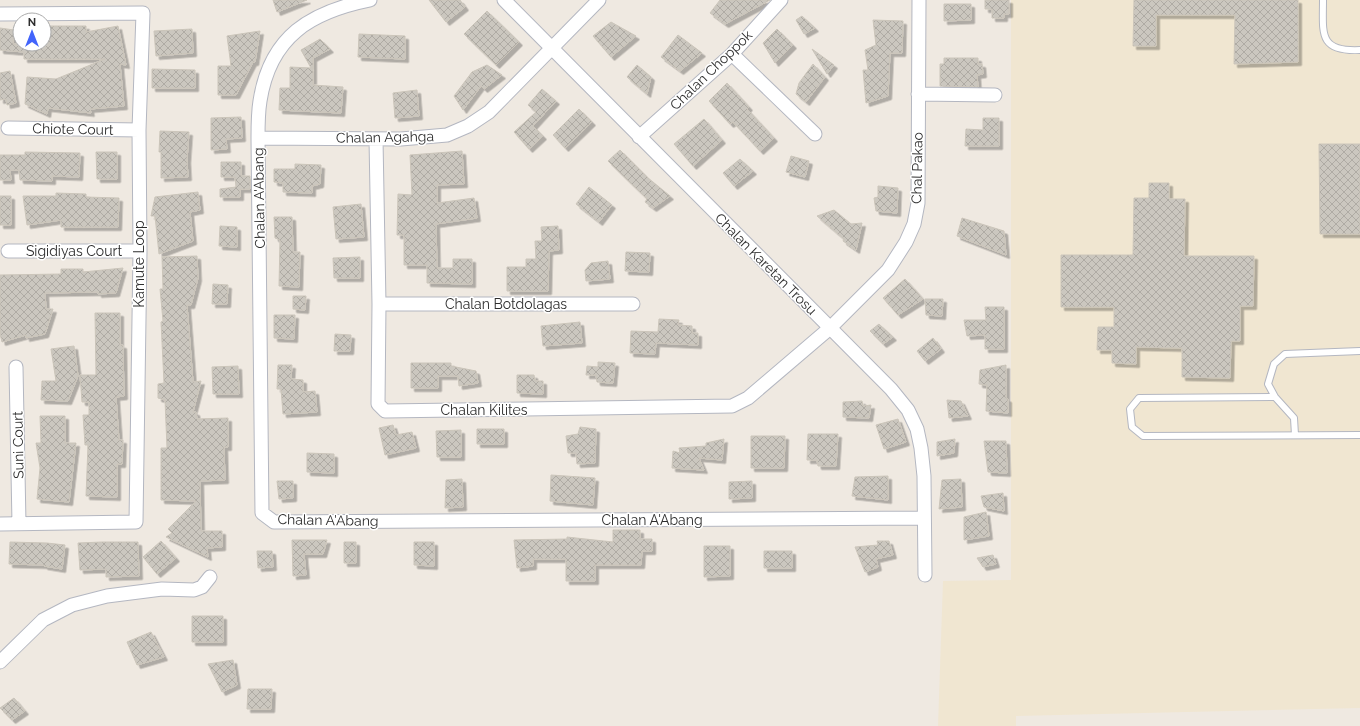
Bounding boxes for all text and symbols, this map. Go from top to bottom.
north arrow [12,12,52,52]
text: N [28,16,36,29]
street label: Chalan Choppok [667,26,756,113]
street label: Chiote Court [32,120,114,138]
street label: Chalan Agahga [336,128,434,146]
street label: Chal Pakao [908,132,926,204]
street label: Chalan A'Abang [250,147,268,249]
street label: Chalan Karetan Trosu [712,210,820,318]
street label: Kamute Loop [131,220,147,308]
street label: Sigidiyas Court [26,243,122,259]
street label: Chalan Botdolagas [445,296,567,312]
street label: Chalan Kilites [440,402,528,418]
street label: Suni Court [9,411,27,479]
street label: Chalan A'Abang [277,511,379,529]
street label: Chalan A'Abang [601,512,703,528]

